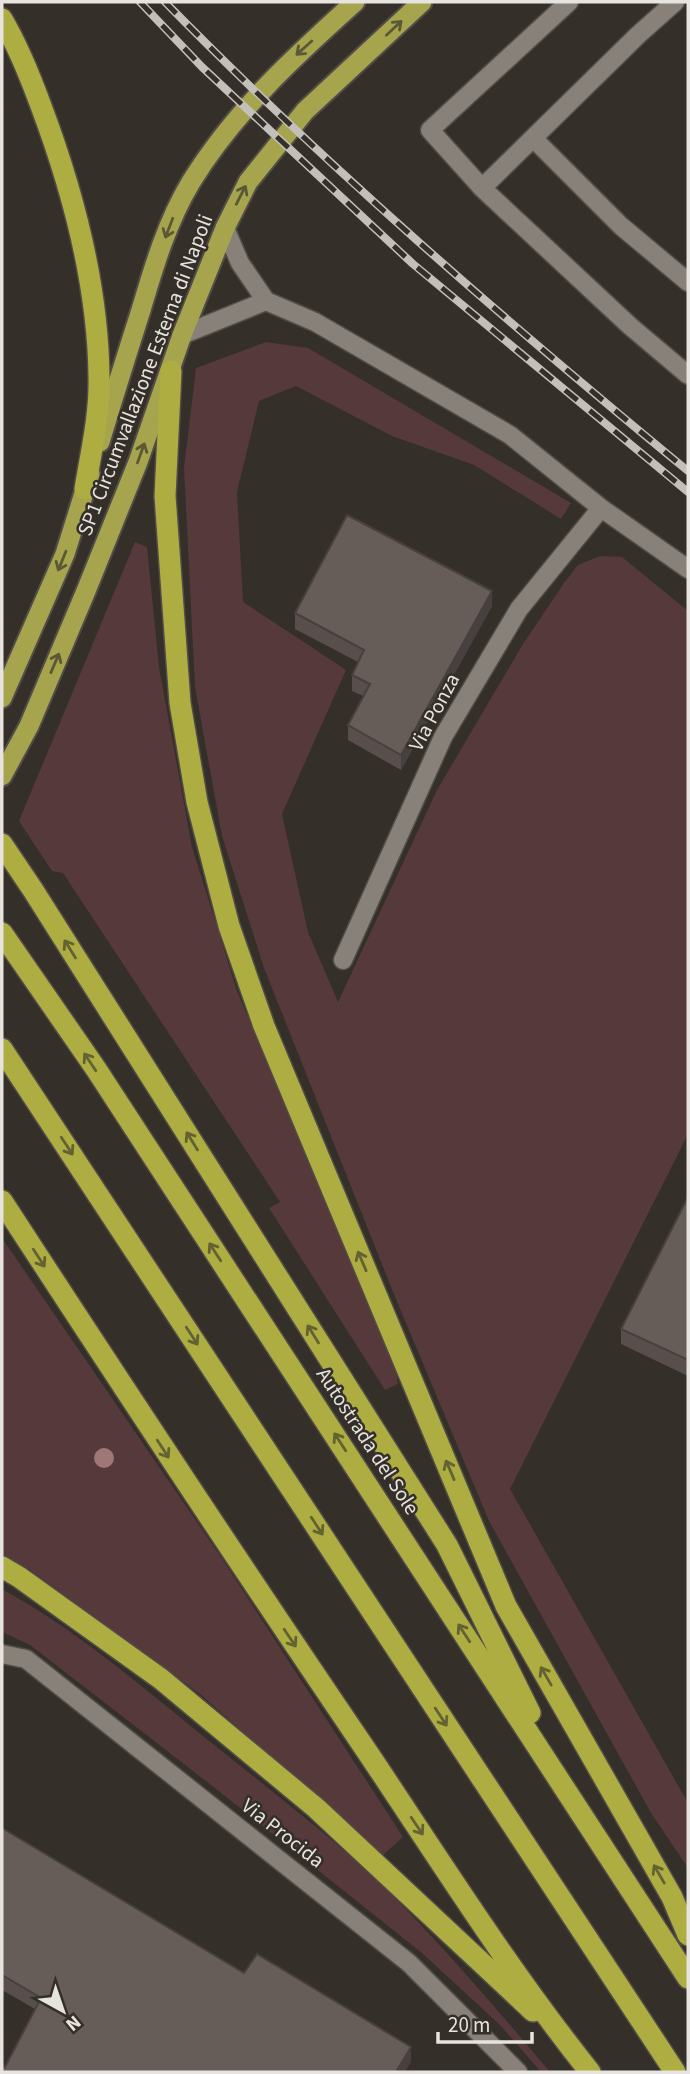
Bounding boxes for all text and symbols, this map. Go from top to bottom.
one-way arrow [385,20,403,36]
one-way arrow [295,40,313,56]
one-way arrow [235,185,249,206]
street label: SP1 Circumvallazione Esterna di Napoli [70,210,220,540]
one-way arrow [161,217,174,239]
one-way arrow [136,442,148,464]
one-way arrow [55,550,68,572]
one-way arrow [49,653,62,674]
street label: Via Ponza [401,668,467,756]
one-way arrow [63,940,77,960]
one-way arrow [83,1053,98,1072]
one-way arrow [184,1132,198,1152]
one-way arrow [60,1136,74,1155]
one-way arrow [208,1243,222,1262]
one-way arrow [32,1248,46,1268]
one-way arrow [355,1250,368,1272]
one-way arrow [306,1324,320,1344]
one-way arrow [184,1326,199,1345]
street label: Autostrada del Sole [309,1361,427,1521]
one-way arrow [332,1433,346,1453]
one-way arrow [156,1439,170,1458]
one-way arrow [442,1460,455,1482]
one-way arrow [310,1516,324,1536]
one-way arrow [457,1624,471,1643]
one-way arrow [283,1628,297,1647]
one-way arrow [539,1666,552,1687]
one-way arrow [435,1706,449,1726]
street label: Via Procida [235,1791,331,1875]
one-way arrow [410,1816,424,1835]
one-way arrow [652,1864,666,1884]
north arrow [28,1976,98,2046]
scale bar [438,2000,532,2044]
text: N [59,2008,86,2037]
text: 20 m [448,2010,490,2040]

